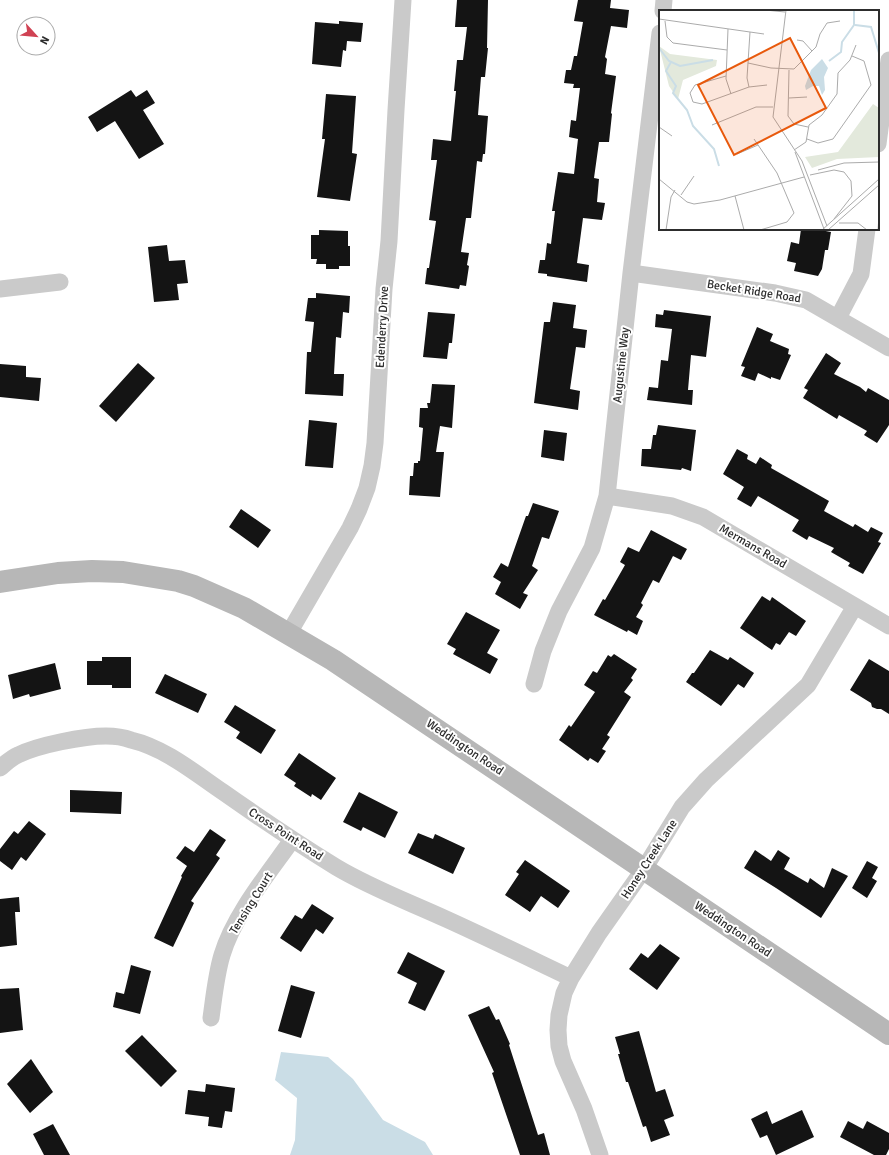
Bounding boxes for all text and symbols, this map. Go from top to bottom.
inset map [659,10,879,230]
north arrow [16,16,56,56]
text: N [37,34,52,47]
street label: Becket Ridge Road [706,277,802,306]
street label: Edenderry Drive [373,286,392,368]
street label: Augustine Way [610,326,633,404]
street label: Mermans Road [716,521,789,572]
street label: Weddington Road [423,716,506,779]
street label: Cross Point Road [246,805,326,864]
street label: Honey Creek Lane [618,817,681,902]
street label: Tensing Court [226,869,276,937]
street label: Weddington Road [691,898,774,961]

